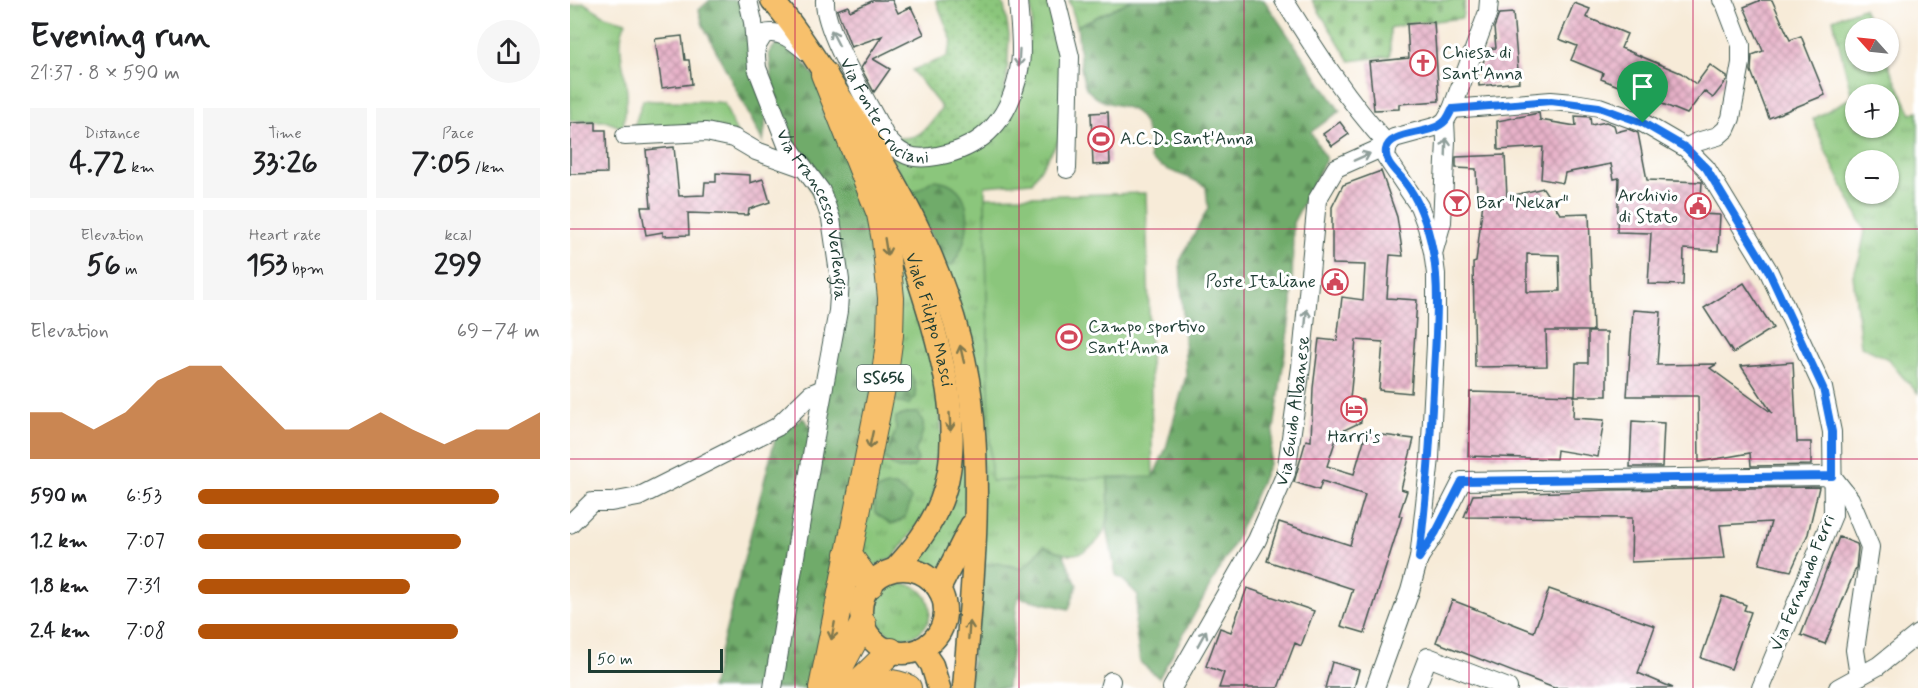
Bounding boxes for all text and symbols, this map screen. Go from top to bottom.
text: Evening run [30,15,210,59]
north arrow [1845,18,1899,72]
map controls [1845,18,1899,204]
button: share [477,20,540,83]
one-way arrow [829,30,840,48]
place label: Chiesa di Sant'Anna [1442,41,1523,86]
one-way arrow [1014,48,1025,68]
church icon: Chiesa di Sant'Anna [1408,48,1438,78]
street label: Via Fonte Cruciani [833,54,930,170]
text: 21:37 · 8 × 590 m [30,60,180,87]
pin [1617,61,1668,123]
icon: arrive [1626,70,1659,103]
button: + [1845,84,1899,138]
text: Distance [84,123,140,144]
text: Time [268,123,302,144]
text: Pace [442,123,474,144]
sports icon: A.C.D. Sant'Anna [1086,124,1116,154]
street label: Via Francesco Verlengia [770,126,852,302]
place label: A.C.D. Sant'Anna [1120,127,1254,151]
one-way arrow [1440,138,1451,158]
text: 4.72 [69,144,127,183]
text: 33:26 [252,144,318,183]
text: 7:05 [411,144,470,183]
button: − [1845,150,1899,204]
one-way arrow [1352,151,1370,162]
text: km [127,157,155,178]
text: /km [470,157,505,178]
place label: Archivio di Stato [1617,184,1678,229]
bar icon: Bar "Nekar" [1442,188,1472,218]
place label: Bar "Nekar" [1476,191,1569,215]
public building icon: Archivio di Stato [1683,191,1713,221]
text: Elevation [81,225,144,246]
text: Heart rate [249,225,321,246]
text: kcal [445,225,471,246]
one-way arrow [881,236,892,256]
text: 56 [86,246,121,285]
text: 153 [246,246,288,285]
text: 299 [434,246,482,285]
street label: Viale Filippo Masci [899,250,959,389]
text: m [121,259,138,280]
text: bpm [288,259,324,280]
public building icon: Poste Italiane [1320,267,1350,297]
place label: Poste Italiane [1206,270,1316,294]
one-way arrow [1301,308,1312,328]
place label: Campo sportivo Sant'Anna [1088,315,1205,360]
text: Elevation [30,318,109,345]
text: 69–74 m [457,318,540,345]
sports icon: Campo sportivo Sant'Anna [1054,322,1084,352]
street label: Via Guido Albanese [1270,335,1316,490]
one-way arrow [956,345,968,364]
road number: SS656 [857,365,911,391]
hotel icon: Harri's [1339,394,1369,424]
one-way arrow [945,412,956,432]
place label: Harri's [1328,425,1381,449]
one-way arrow [865,429,876,449]
text: 590 m [30,483,87,510]
text: 6:53 [126,483,162,510]
street label: Via Fernando Ferri [1765,511,1841,655]
text: 1.2 km [30,528,87,555]
text: 7:07 [126,528,165,555]
text: 1.8 km [30,573,89,600]
text: 7:31 [126,573,161,600]
text: 2.4 km [30,618,90,645]
text: 7:08 [126,618,166,645]
one-way arrow [963,620,974,640]
one-way arrow [827,621,838,640]
one-way arrow [1196,630,1208,647]
scale bar [588,646,723,674]
text: 50 m [597,649,633,670]

